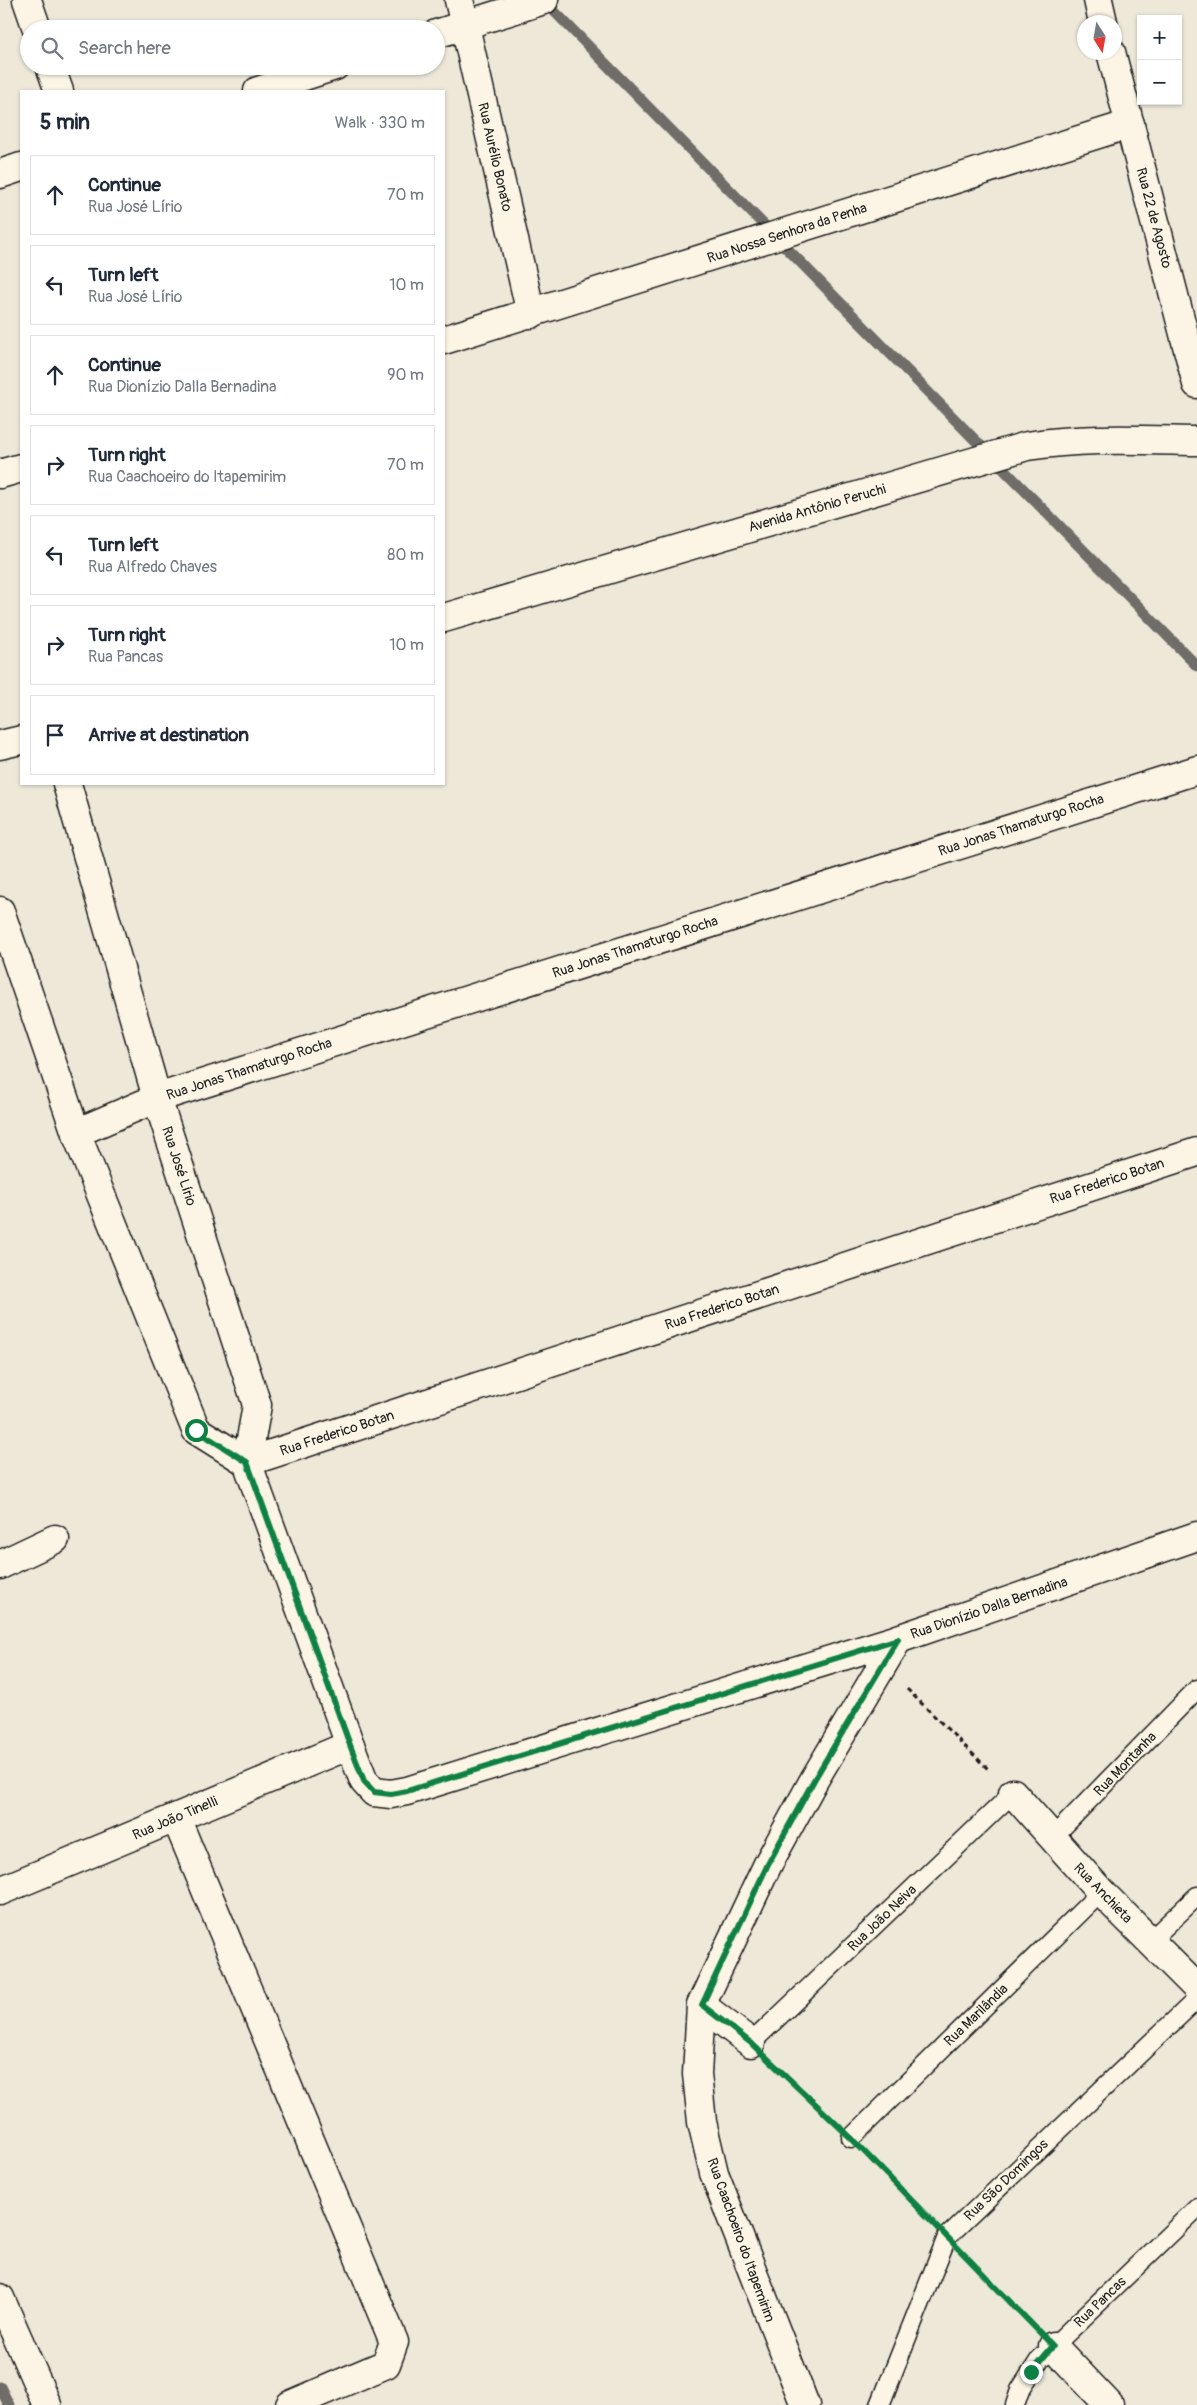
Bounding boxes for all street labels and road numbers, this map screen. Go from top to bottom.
street label: Rua Aurélio Bonato [474,101,516,214]
street label: Rua 22 de Agosto [1132,166,1176,271]
street label: Rua Nossa Senhora da Penha [705,199,869,267]
street label: Avenida Antônio Peruchi [746,480,888,536]
street label: Rua Jonas Thamaturgo Rocha [936,790,1106,860]
street label: Rua Jonas Thamaturgo Rocha [550,912,720,982]
street label: Rua Jonas Thamaturgo Rocha [164,1034,334,1104]
street label: Rua José Lírio [158,1124,200,1208]
street label: Rua Frederico Botan [1048,1155,1166,1207]
street label: Rua Frederico Botan [663,1281,781,1333]
street label: Rua Frederico Botan [278,1407,396,1459]
street label: Rua Dionízio Dalla Bernadina [908,1573,1070,1643]
street label: Rua Montanha [1090,1728,1160,1800]
street label: Rua João Tinelli [130,1792,221,1844]
street label: Rua Anchieta [1070,1859,1136,1927]
street label: Rua João Neiva [844,1881,920,1955]
street label: Rua Marilândia [940,1980,1012,2050]
street label: Rua São Domingos [961,2135,1052,2224]
street label: Rua Caachoeiro do Itapemirim [703,2156,779,2324]
street label: Rua Pancas [1070,2273,1130,2331]

